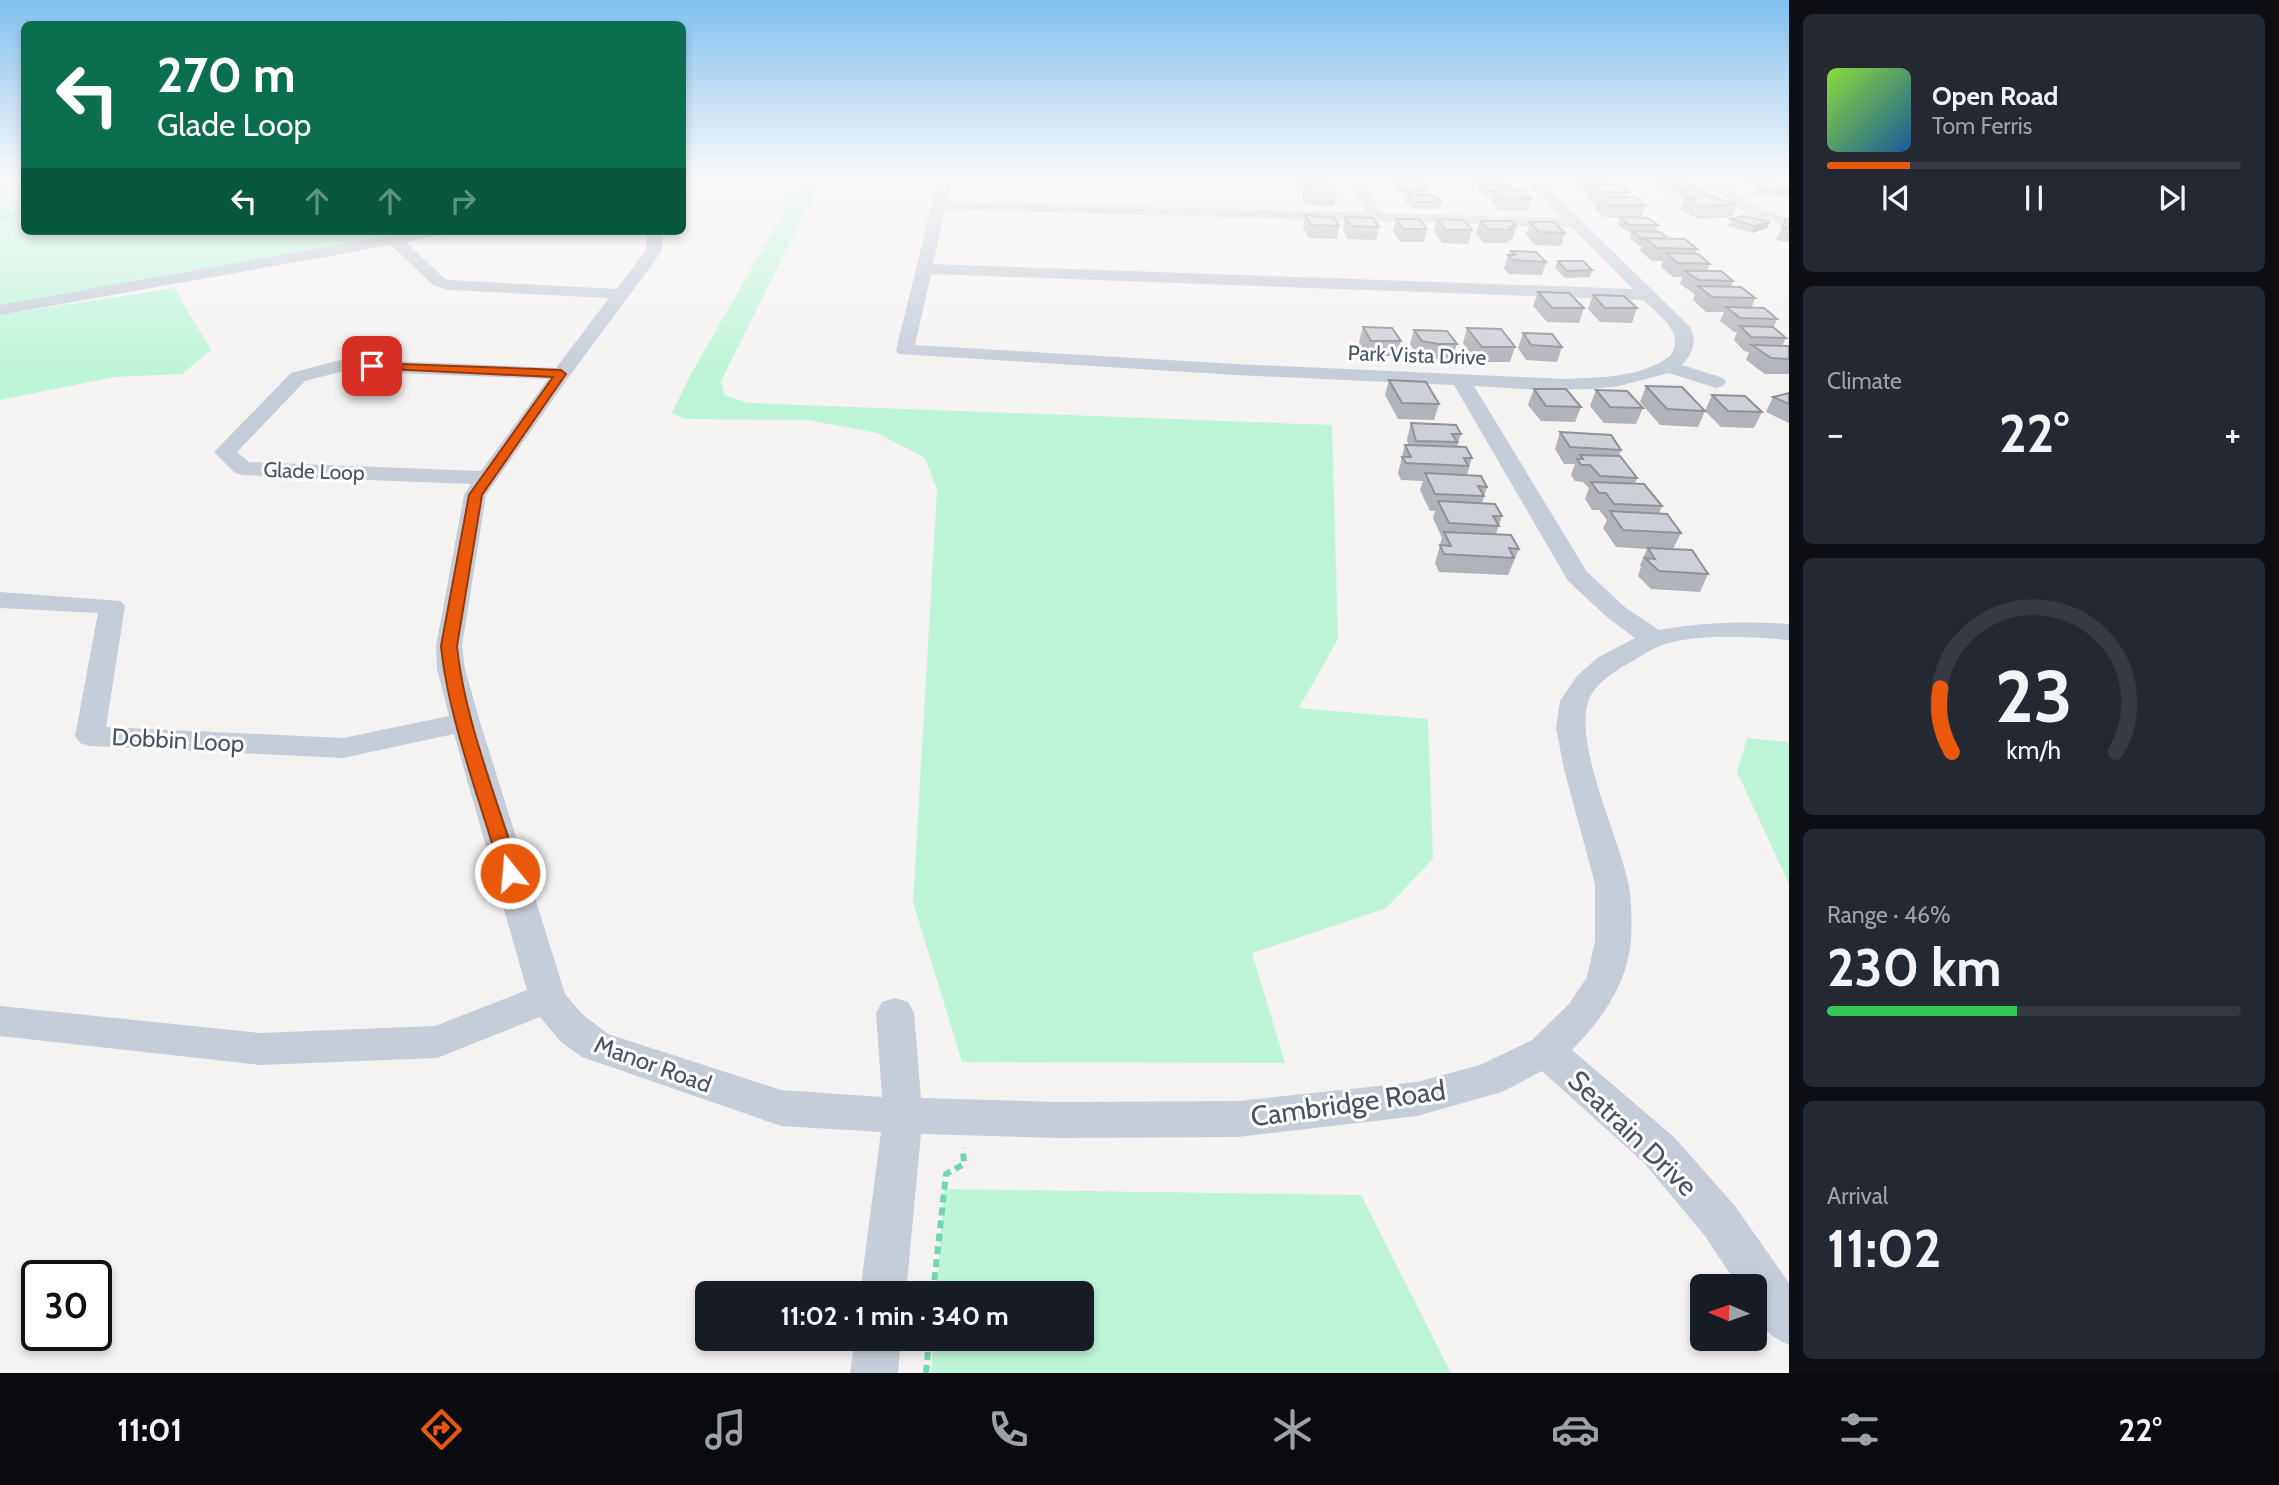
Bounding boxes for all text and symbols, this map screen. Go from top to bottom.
text: 270 m [157,45,296,104]
icon: left [42,49,133,140]
text: Open Road [1932,80,2058,112]
text: Glade Loop [157,105,311,144]
text: Tom Ferris [1932,112,2032,140]
icon: previous [1877,179,1915,217]
icon: pause [2015,179,2053,217]
icon: next [2153,179,2191,217]
icon: left [225,182,263,220]
icon: ahead [298,182,336,220]
icon: ahead [371,182,409,220]
icon: right [444,182,482,220]
pin [342,336,402,396]
street label: Park Vista Drive [1347,340,1487,370]
icon: arrive [353,347,391,385]
text: Climate [1827,367,1902,395]
text: 22° [1999,402,2069,465]
text: − [1827,410,1844,457]
text: + [2224,410,2241,457]
street label: Glade Loop [263,457,365,485]
text: 23 [1995,653,2073,741]
street label: Dobbin Loop [111,722,245,758]
text: km/h [2007,735,2061,765]
position arrow [473,836,547,910]
text: Range · 46% [1827,901,1951,929]
text: 230 km [1827,936,2001,999]
street label: Manor Road [590,1029,716,1099]
street label: Seatrain Drive [1561,1063,1705,1203]
street label: Cambridge Road [1248,1072,1448,1134]
text: Arrival [1827,1182,1888,1210]
text: 11:02 [1827,1217,1941,1280]
speed limit sign: 30 [21,1260,112,1351]
north arrow [1690,1274,1768,1351]
map controls [1690,1274,1767,1351]
text: 11:02 · 1 min · 340 m [780,1300,1009,1332]
icon: directions [417,1405,466,1454]
icon: music [701,1405,750,1454]
icon: phone [984,1405,1033,1454]
icon: climate [1268,1405,1317,1454]
icon: car [1551,1405,1600,1454]
icon: filters [1835,1405,1884,1454]
text: 11:01 [117,1410,182,1449]
text: 22° [2119,1410,2162,1449]

